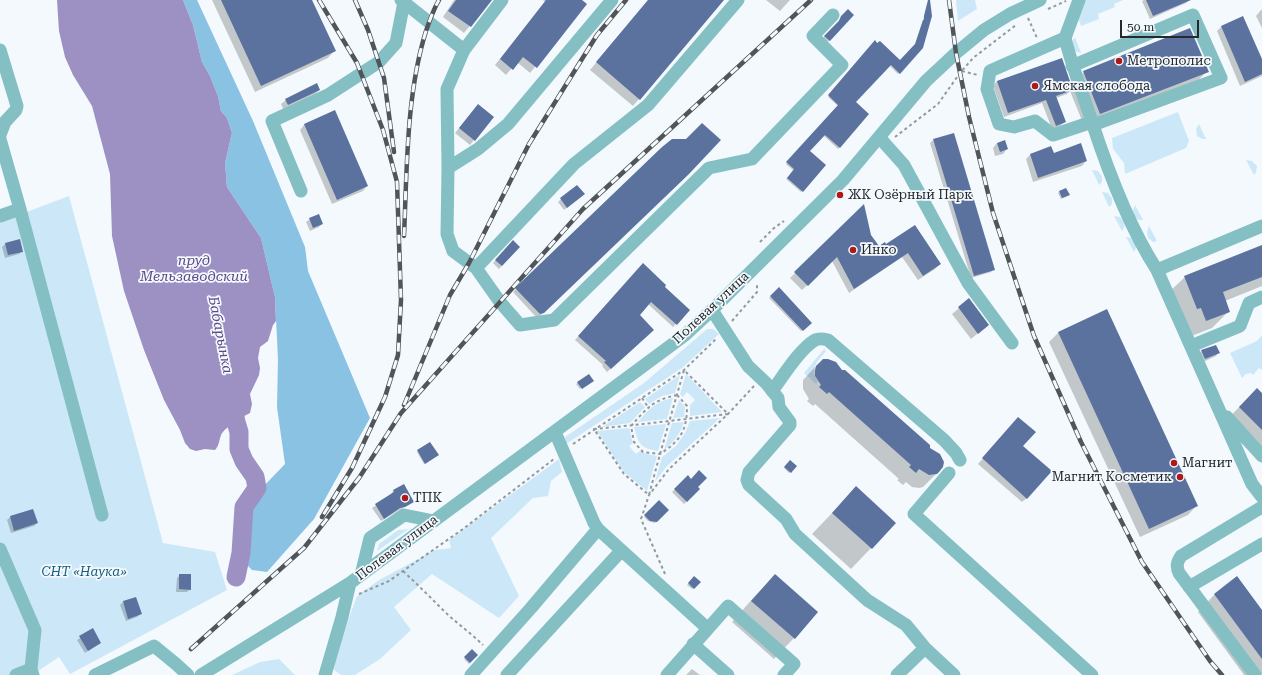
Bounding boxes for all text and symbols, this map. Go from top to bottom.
scale bar [1122,12,1201,38]
text: 50 m [1127,20,1154,34]
place label: Метрополис [1127,53,1211,69]
marker: Метрополис [1114,56,1124,66]
place label: Ямская слобода [1043,78,1150,94]
marker: Ямская слобода [1030,81,1040,91]
place label: ЖК Озёрный Парк [848,187,973,203]
marker: ЖК Озёрный Парк [835,190,845,200]
place label: Инко [861,242,896,258]
marker: Инко [848,245,858,255]
water label: пруд Мельзаводский [140,253,248,286]
street label: Полевая улица [670,269,752,347]
water label: Бабарынка [204,295,236,375]
place label: Магнит [1182,455,1232,471]
marker: Магнит [1169,458,1179,468]
place label: Магнит Косметик [1052,469,1172,485]
marker: Магнит Косметик [1175,472,1185,482]
place label: ТПК [413,490,442,506]
marker: ТПК [400,493,410,503]
street label: Полевая улица [353,512,441,584]
park label: СНТ «Наука» [41,564,127,580]

